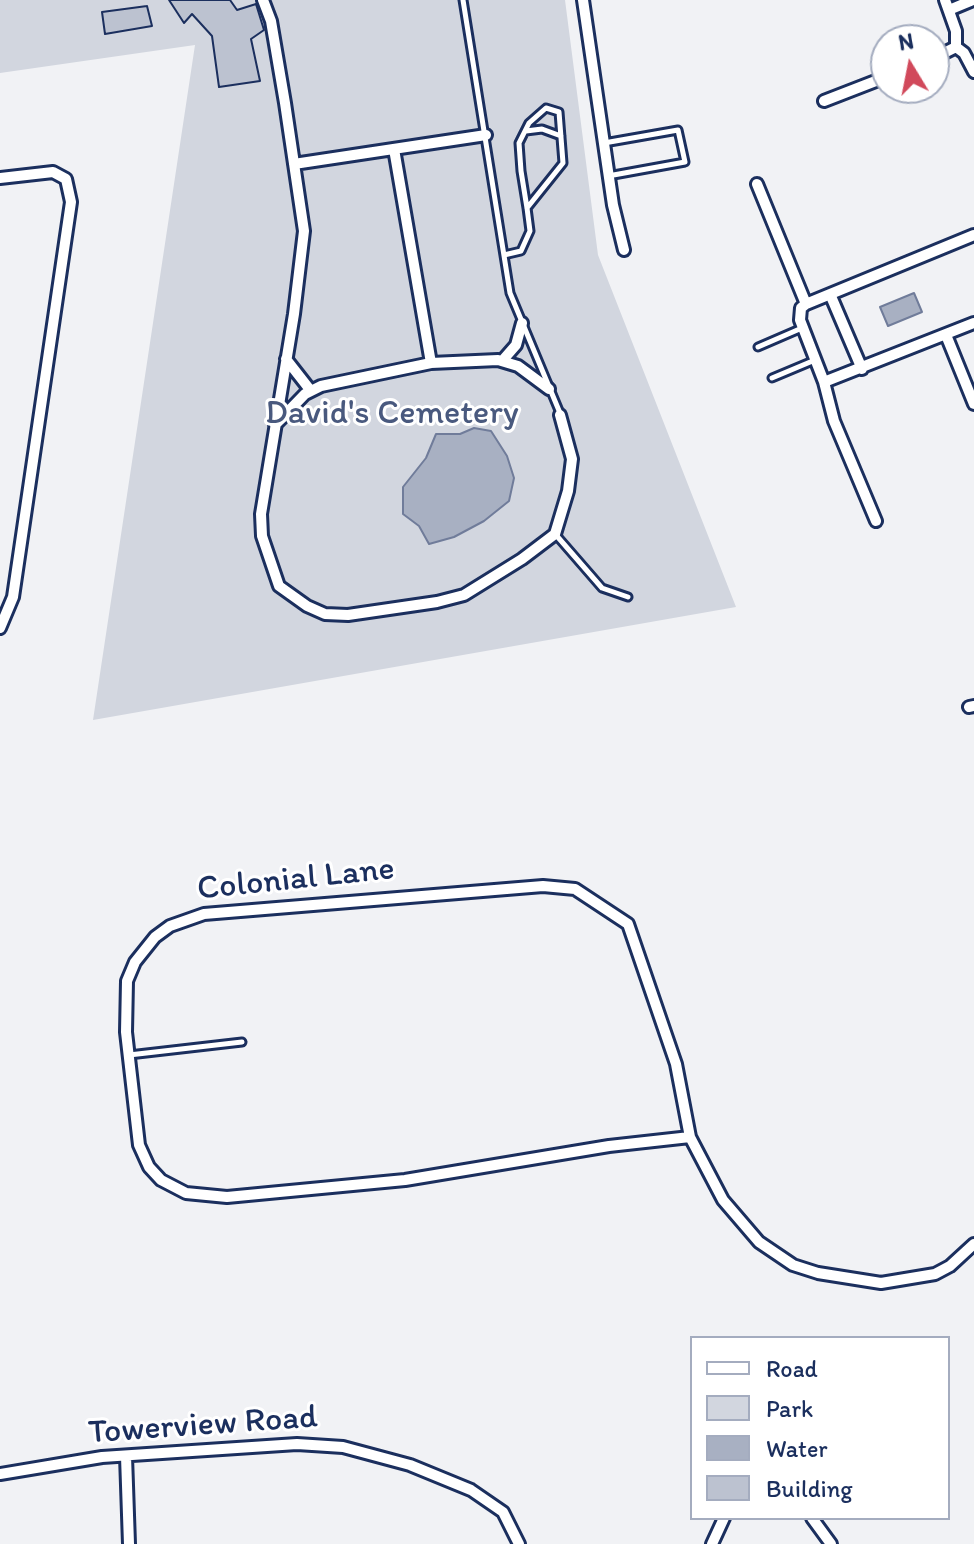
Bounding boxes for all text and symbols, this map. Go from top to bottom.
north arrow [870,24,950,104]
text: N [896,27,916,56]
park label: David's Cemetery [265,394,519,434]
street label: Colonial Lane [195,849,397,911]
legend [690,1336,950,1520]
text: Road [766,1354,818,1383]
text: Park [766,1394,813,1423]
street label: Towerview Road [87,1398,319,1454]
text: Water [766,1434,828,1463]
text: Building [766,1474,853,1503]

